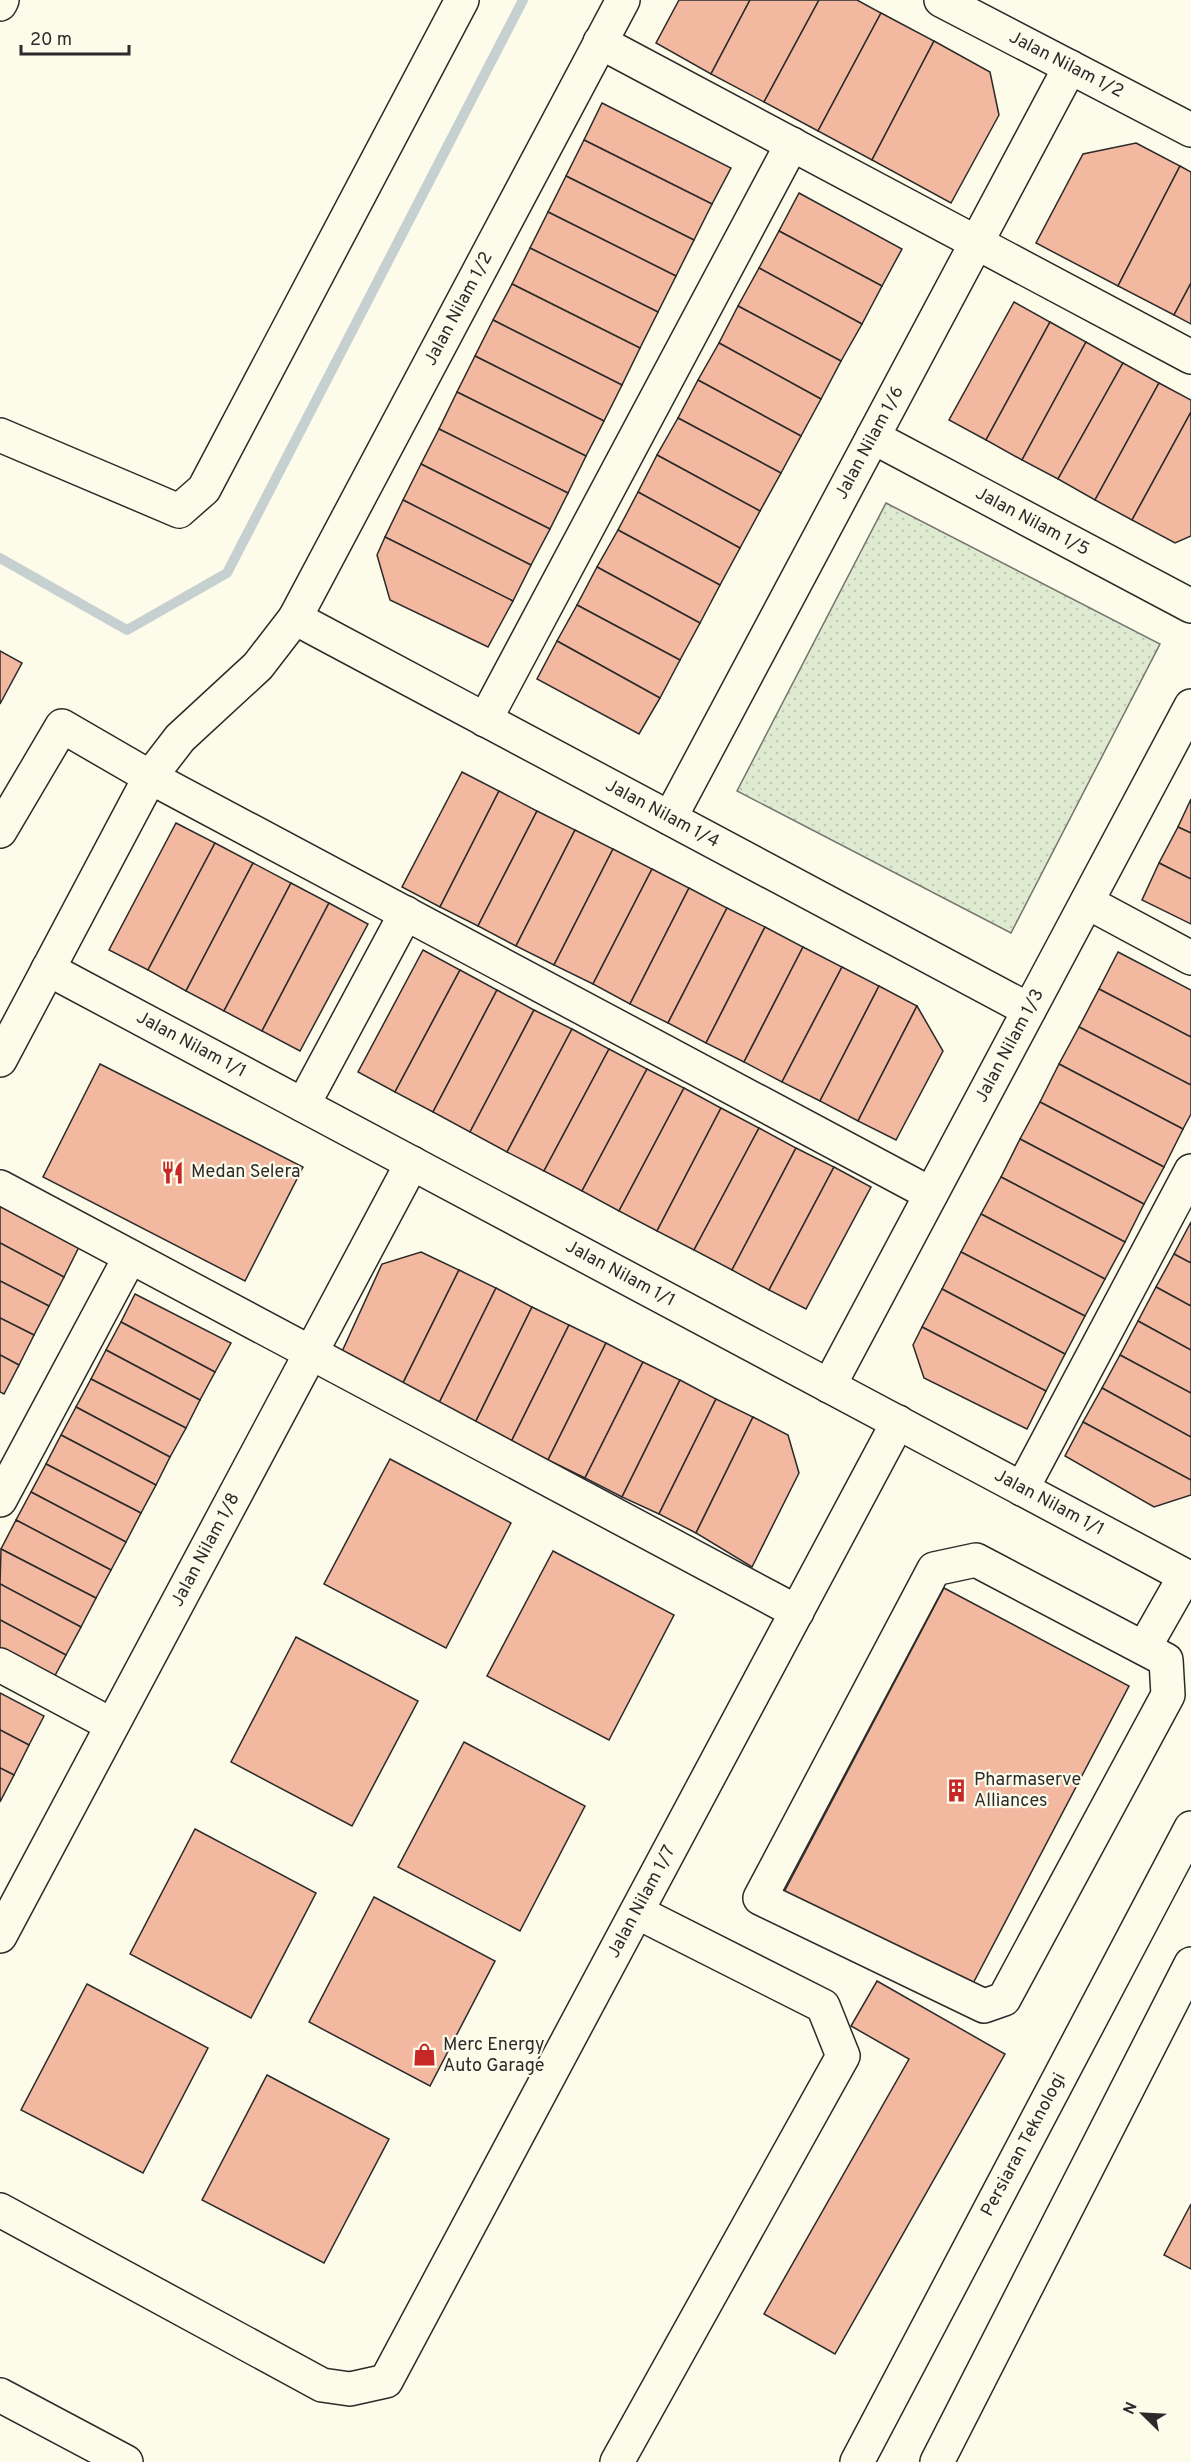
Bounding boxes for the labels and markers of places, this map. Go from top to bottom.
restaurant icon: Medan Selera [160,1159,186,1185]
place label: Medan Selera [191,1161,301,1184]
place label: Pharmaserve Alliances [974,1769,1081,1813]
building icon: Pharmaserve Alliances [943,1777,969,1803]
place label: Merc Energy Auto Garage [443,2034,545,2078]
shop icon: Merc Energy Auto Garage [412,2042,438,2068]

